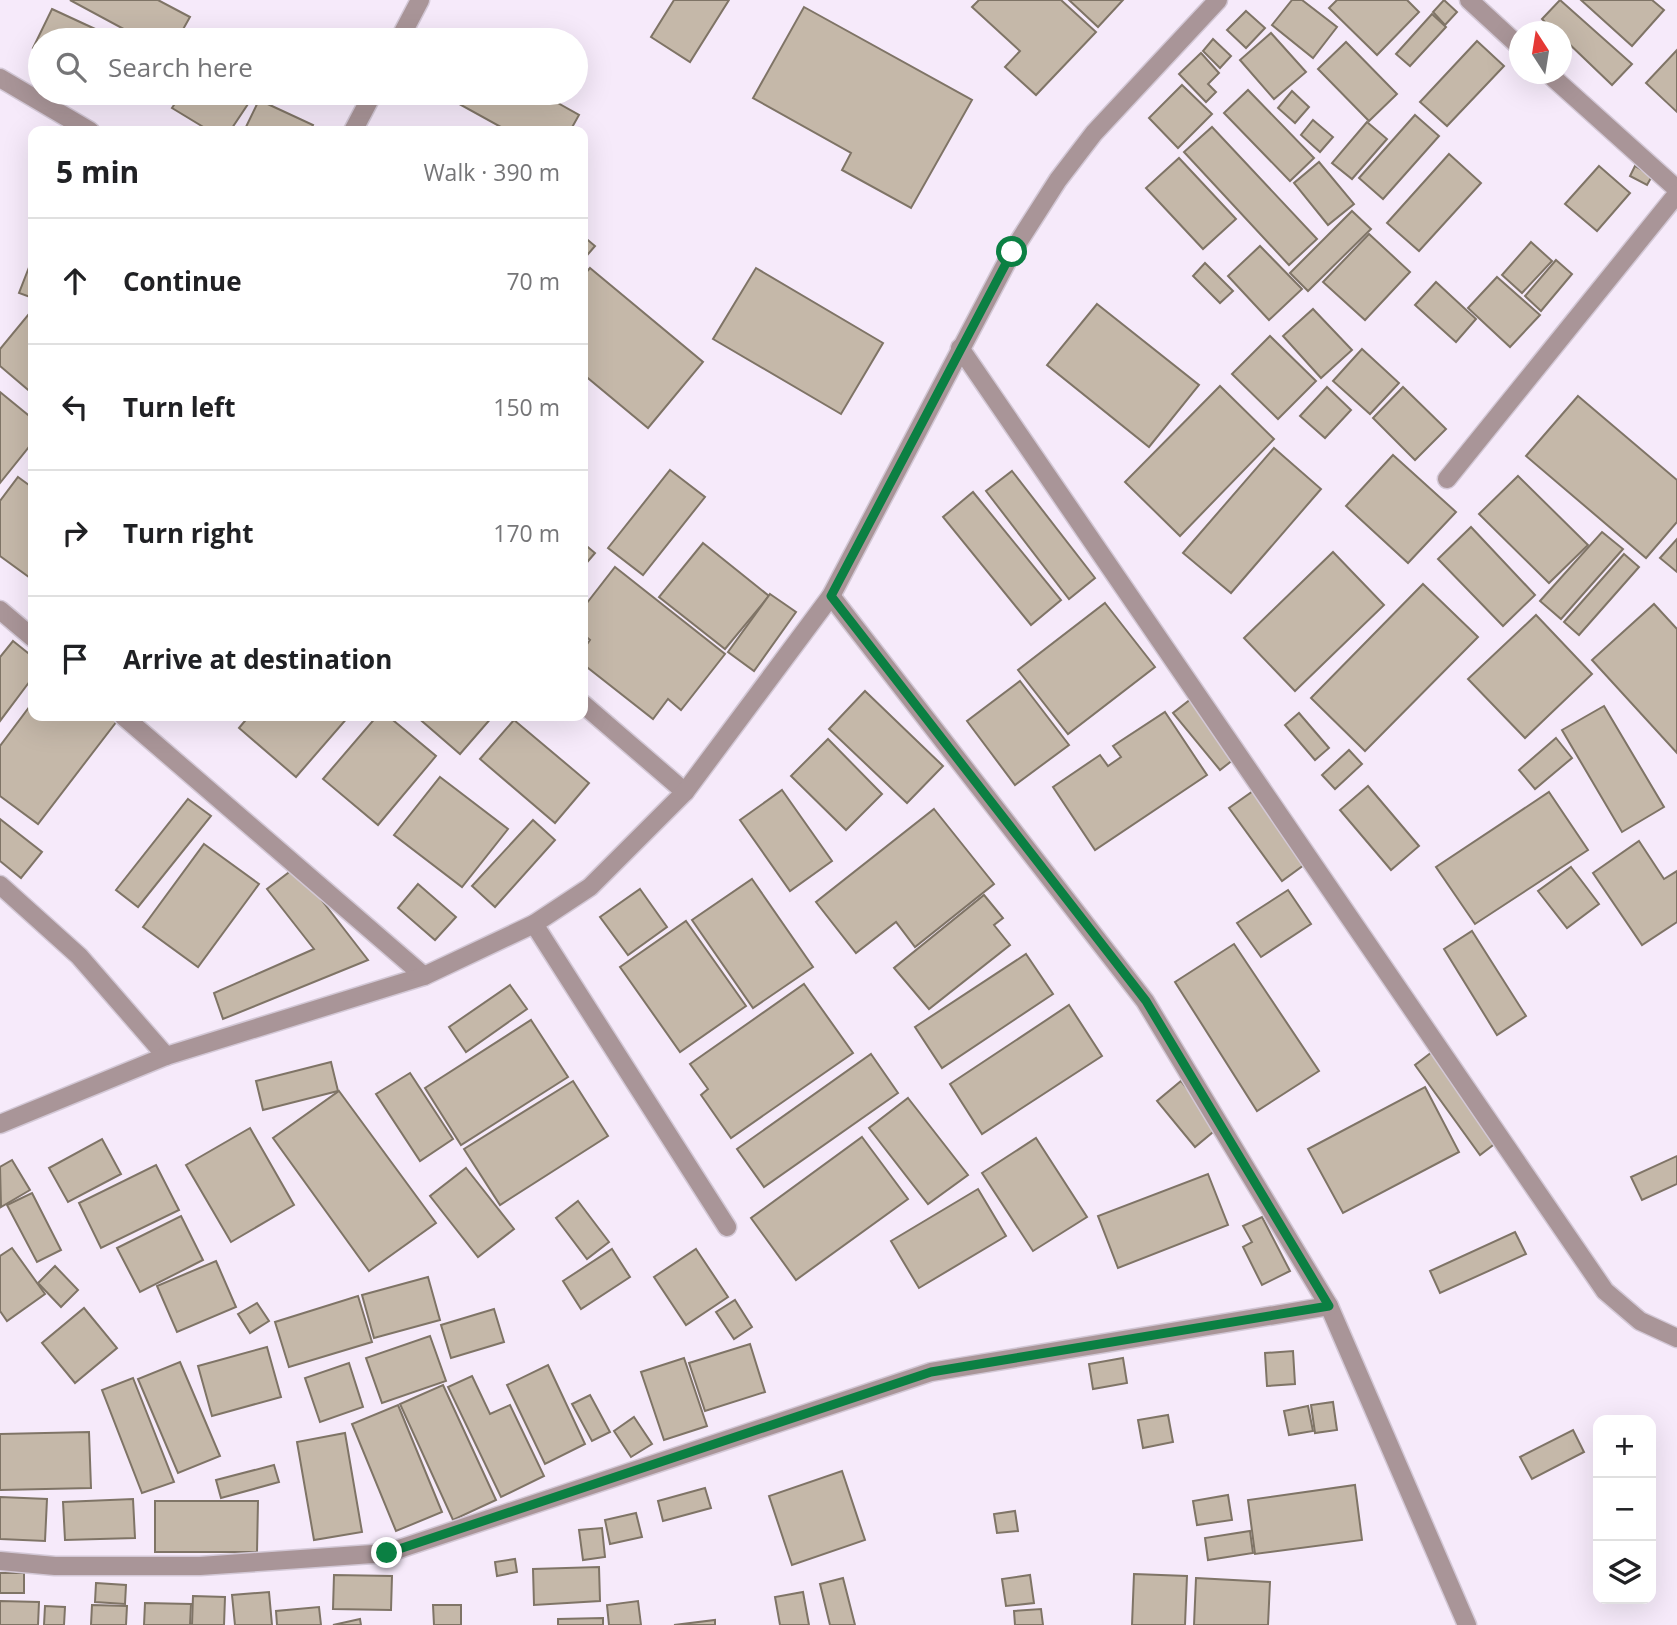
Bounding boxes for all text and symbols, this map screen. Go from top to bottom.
north arrow [1509,21,1572,84]
search box [28,28,588,105]
icon: search [52,48,90,86]
text: Search here [108,49,253,85]
text: 5 min [56,151,139,192]
text: Walk · 390 m [423,156,560,188]
route start [996,236,1027,267]
icon: ahead [56,262,94,300]
text: Continue [123,263,242,299]
text: 70 m [506,265,560,297]
icon: left [56,388,94,426]
text: Turn left [123,389,235,425]
text: 150 m [493,391,560,423]
icon: right [56,514,94,552]
text: Turn right [123,515,254,551]
text: 170 m [493,517,560,549]
icon: arrive [56,640,94,678]
text: Arrive at destination [123,641,392,677]
map controls [1593,1415,1656,1604]
button: + [1593,1415,1656,1478]
button: − [1593,1478,1656,1541]
route end [371,1537,402,1568]
button: layers [1593,1541,1656,1604]

